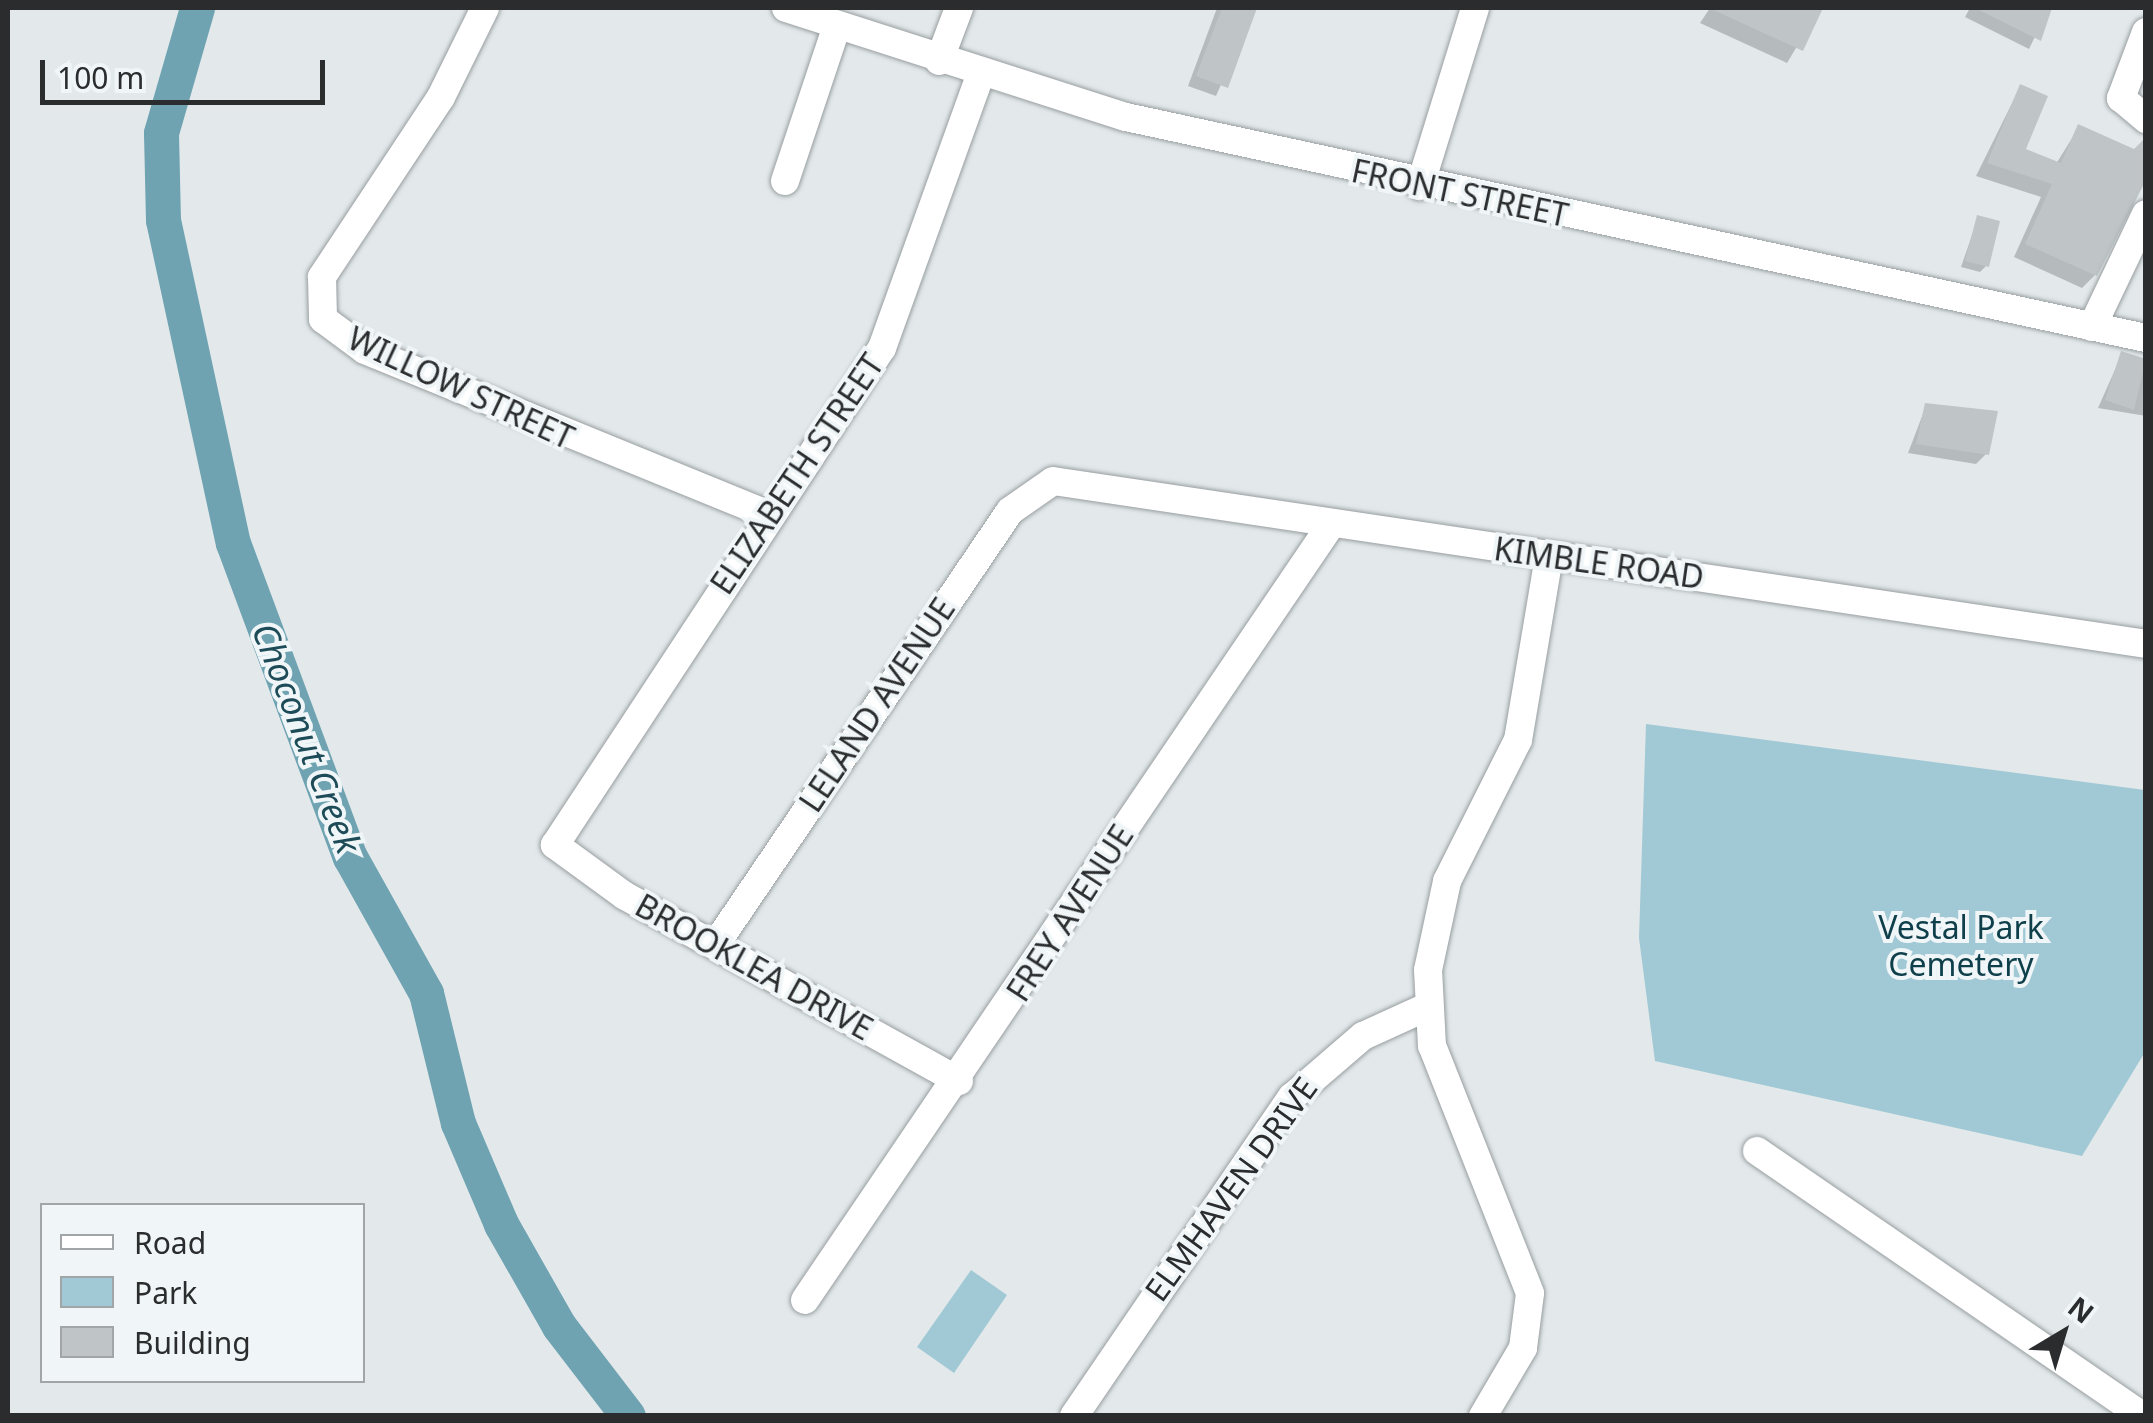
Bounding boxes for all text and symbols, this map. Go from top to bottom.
scale bar [45,40,330,102]
text: 100 m [57,57,144,98]
street label: FRONT STREET [1348,151,1572,235]
street label: WILLOW STREET [342,319,580,457]
street label: ELIZABETH STREET [702,347,892,601]
street label: KIMBLE ROAD [1492,529,1706,597]
street label: LELAND AVENUE [791,591,963,819]
water label: Choconut Creek [244,617,370,859]
street label: FREY AVENUE [999,818,1141,1008]
street label: BROOKLEA DRIVE [629,886,879,1048]
park label: Vestal Park Cemetery [1878,909,2044,984]
street label: ELMHAVEN DRIVE [1137,1070,1325,1308]
legend [40,1203,365,1383]
text: Road [134,1222,206,1263]
text: Park [134,1272,197,1313]
north arrow [2013,1283,2113,1383]
text: N [2061,1287,2102,1331]
text: Building [134,1322,251,1363]

